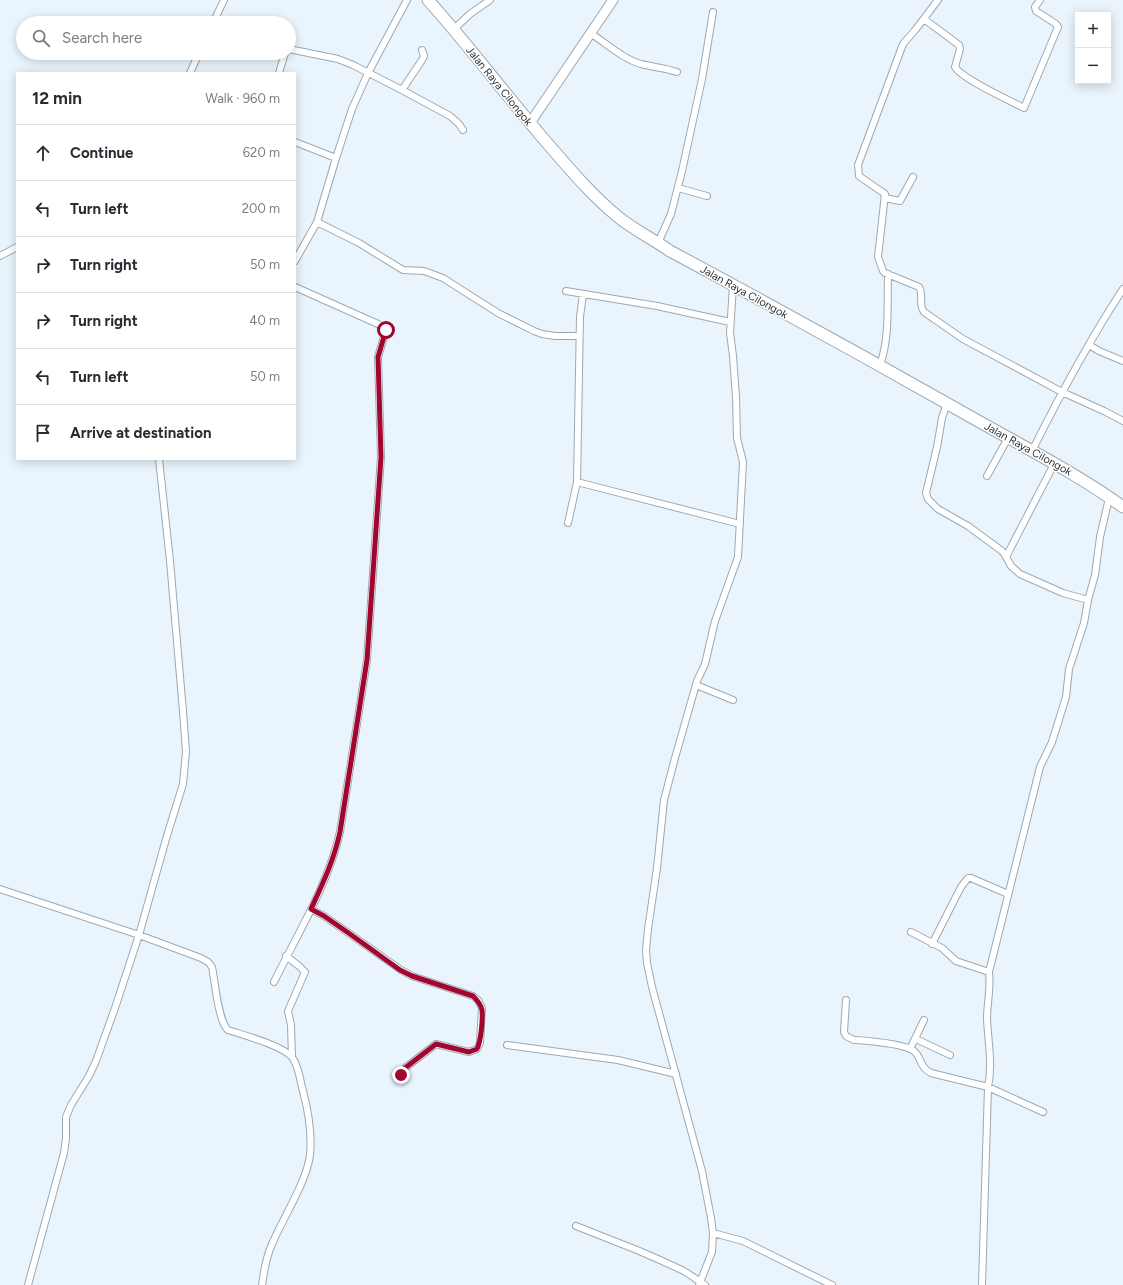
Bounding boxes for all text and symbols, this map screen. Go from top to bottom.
map controls [1075,12,1111,84]
button: + [1075,12,1111,48]
search box [16,16,296,60]
icon: search [30,27,52,49]
text: Search here [62,29,142,47]
street label: Jalan Raya Cilongok [463,44,535,129]
button: − [1075,48,1111,84]
text: 12 min [32,88,82,108]
text: Walk · 960 m [205,91,280,106]
icon: ahead [32,142,54,164]
text: Continue [70,144,133,162]
text: 620 m [243,145,280,160]
icon: left [32,198,54,220]
text: Turn left [70,200,128,218]
text: 200 m [242,201,280,216]
icon: right [32,254,54,276]
text: Turn right [70,256,138,274]
text: 50 m [250,257,280,272]
street label: Jalan Raya Cilongok [698,263,791,322]
icon: right [32,310,54,332]
text: Turn right [70,312,138,330]
text: 40 m [249,313,280,328]
route start [377,321,395,339]
icon: left [32,366,54,388]
text: Turn left [70,368,128,386]
text: 50 m [250,369,280,384]
street label: Jalan Raya Cilongok [982,420,1075,479]
icon: arrive [32,422,54,444]
text: Arrive at destination [70,424,211,442]
route end [392,1066,410,1084]

